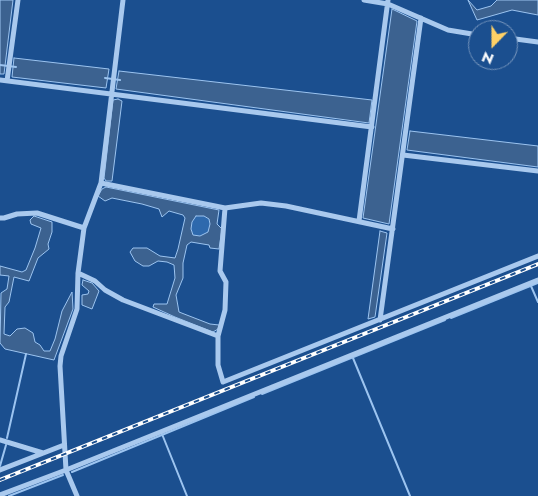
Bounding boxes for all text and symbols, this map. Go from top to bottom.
north arrow [468,20,518,70]
text: N [479,47,497,69]

